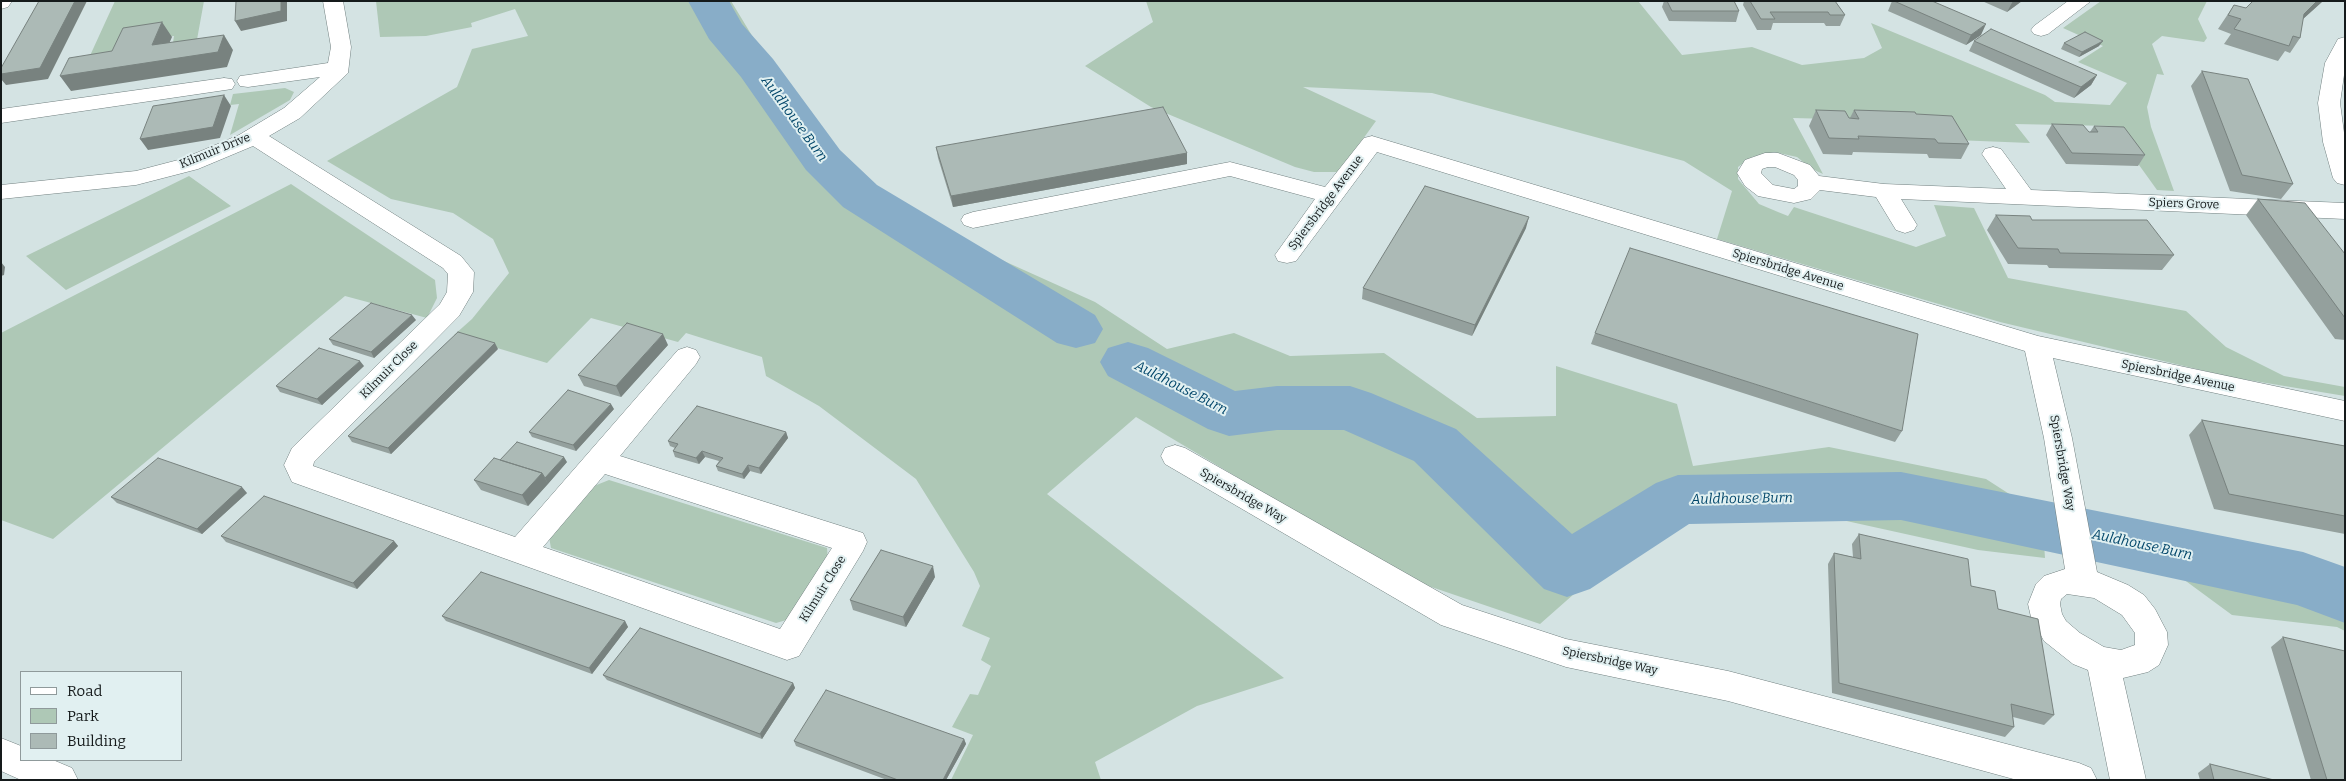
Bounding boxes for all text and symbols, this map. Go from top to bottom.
water label: Auldhouse Burn [757,73,831,165]
street label: Kilmuir Drive [177,130,253,172]
street label: Spiersbridge Avenue [1286,153,1366,253]
street label: Spiers Grove [2148,196,2220,212]
street label: Spiersbridge Avenue [1731,246,1845,294]
street label: Kilmuir Close [357,338,421,402]
water label: Auldhouse Burn [1132,357,1230,419]
street label: Spiersbridge Avenue [2120,357,2236,395]
street label: Spiersbridge Way [2046,414,2078,512]
street label: Spiersbridge Way [1197,465,1289,527]
water label: Auldhouse Burn [1691,490,1793,508]
water label: Auldhouse Burn [2091,526,2193,564]
street label: Kilmuir Close [797,553,849,625]
street label: Spiersbridge Way [1561,644,1659,678]
legend [20,671,182,761]
text: Road [67,682,102,700]
text: Park [67,707,99,725]
text: Building [67,732,126,750]

